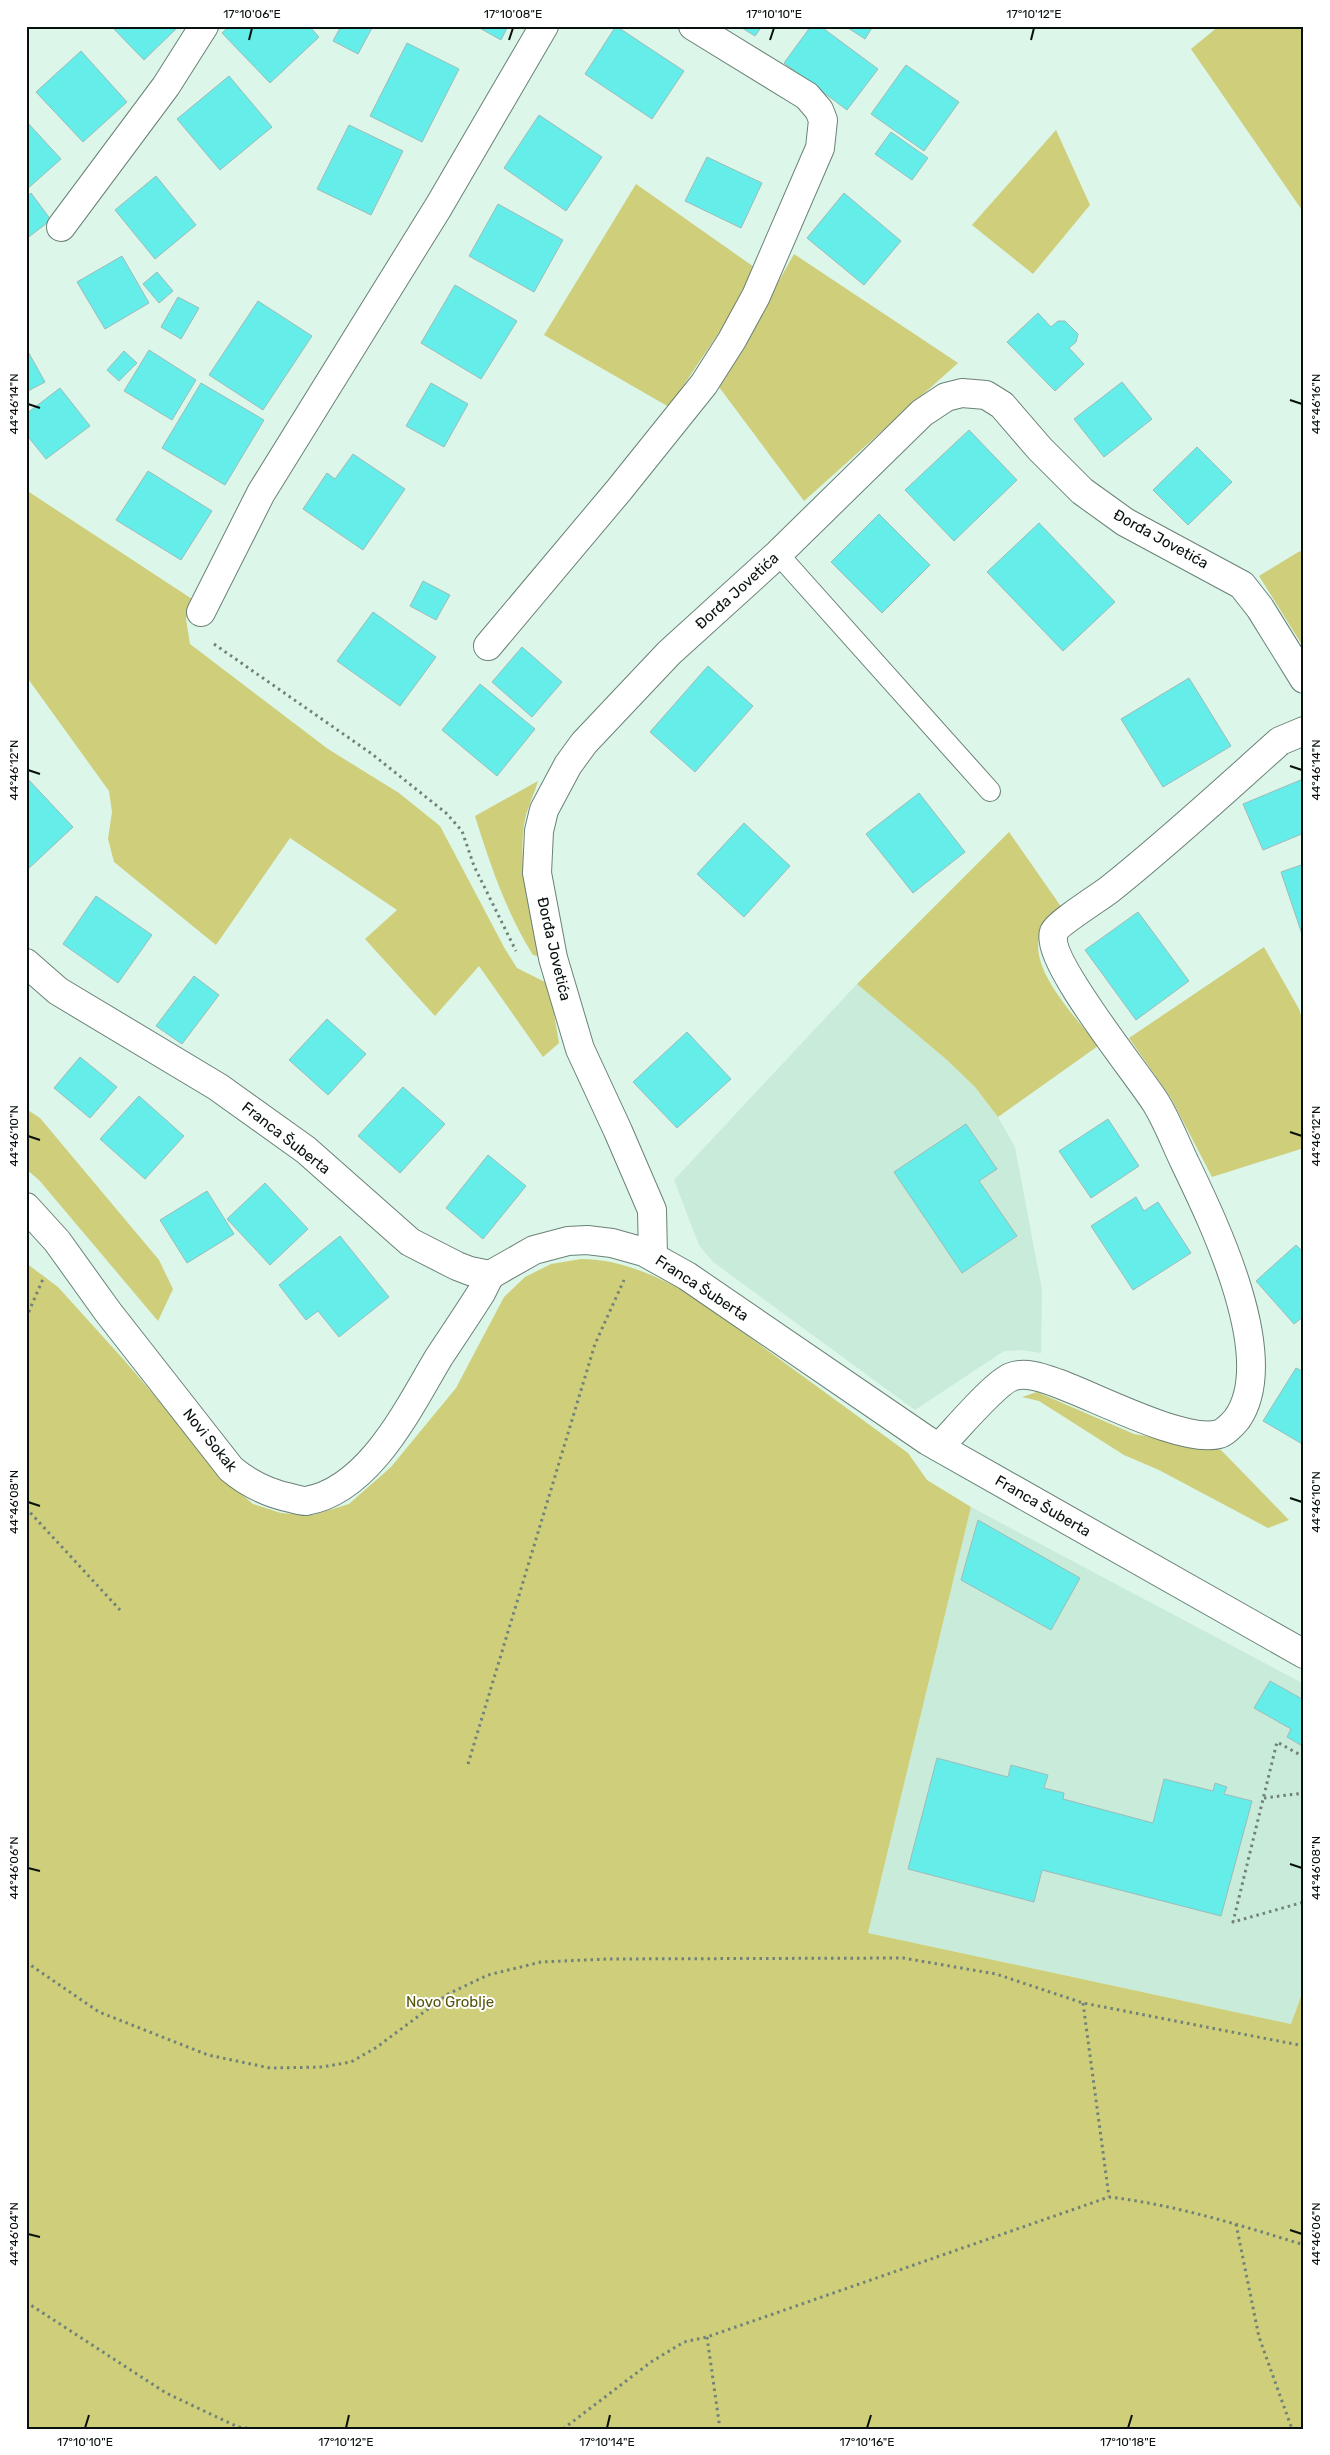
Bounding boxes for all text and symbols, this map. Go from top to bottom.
text: 17°10'06"E [223,7,281,21]
text: 17°10'08"E [484,7,542,21]
text: 17°10'10"E [746,7,802,21]
text: 17°10'12"E [1006,7,1062,21]
text: 44°46'14"N [7,373,21,435]
text: 44°46'16"N [1309,374,1323,434]
street label: Đorđa Jovetića [1110,505,1212,573]
street label: Đorđa Jovetića [692,549,782,633]
text: 44°46'14"N [1309,739,1323,801]
text: 44°46'12"N [7,740,21,800]
street label: Đorđa Jovetića [533,895,575,1003]
street label: Franca Šuberta [238,1098,334,1178]
text: 44°46'10"N [7,1105,21,1167]
text: 44°46'12"N [1309,1106,1323,1166]
street label: Franca Šuberta [652,1251,752,1325]
street label: Novi Sokak [179,1405,241,1475]
text: 44°46'08"N [7,1470,21,1534]
street label: Franca Šuberta [992,1471,1094,1541]
text: 44°46'10"N [1309,1471,1323,1533]
text: 44°46'06"N [7,1836,21,1900]
text: 44°46'08"N [1309,1836,1323,1900]
park label: Novo Groblje [406,1993,494,2011]
text: 44°46'04"N [7,2202,21,2266]
text: 44°46'06"N [1309,2202,1323,2266]
text: 17°10'10"E [57,2435,113,2449]
text: 17°10'12"E [318,2435,374,2449]
text: 17°10'14"E [579,2435,635,2449]
text: 17°10'16"E [839,2435,895,2449]
text: 17°10'18"E [1100,2435,1156,2449]

